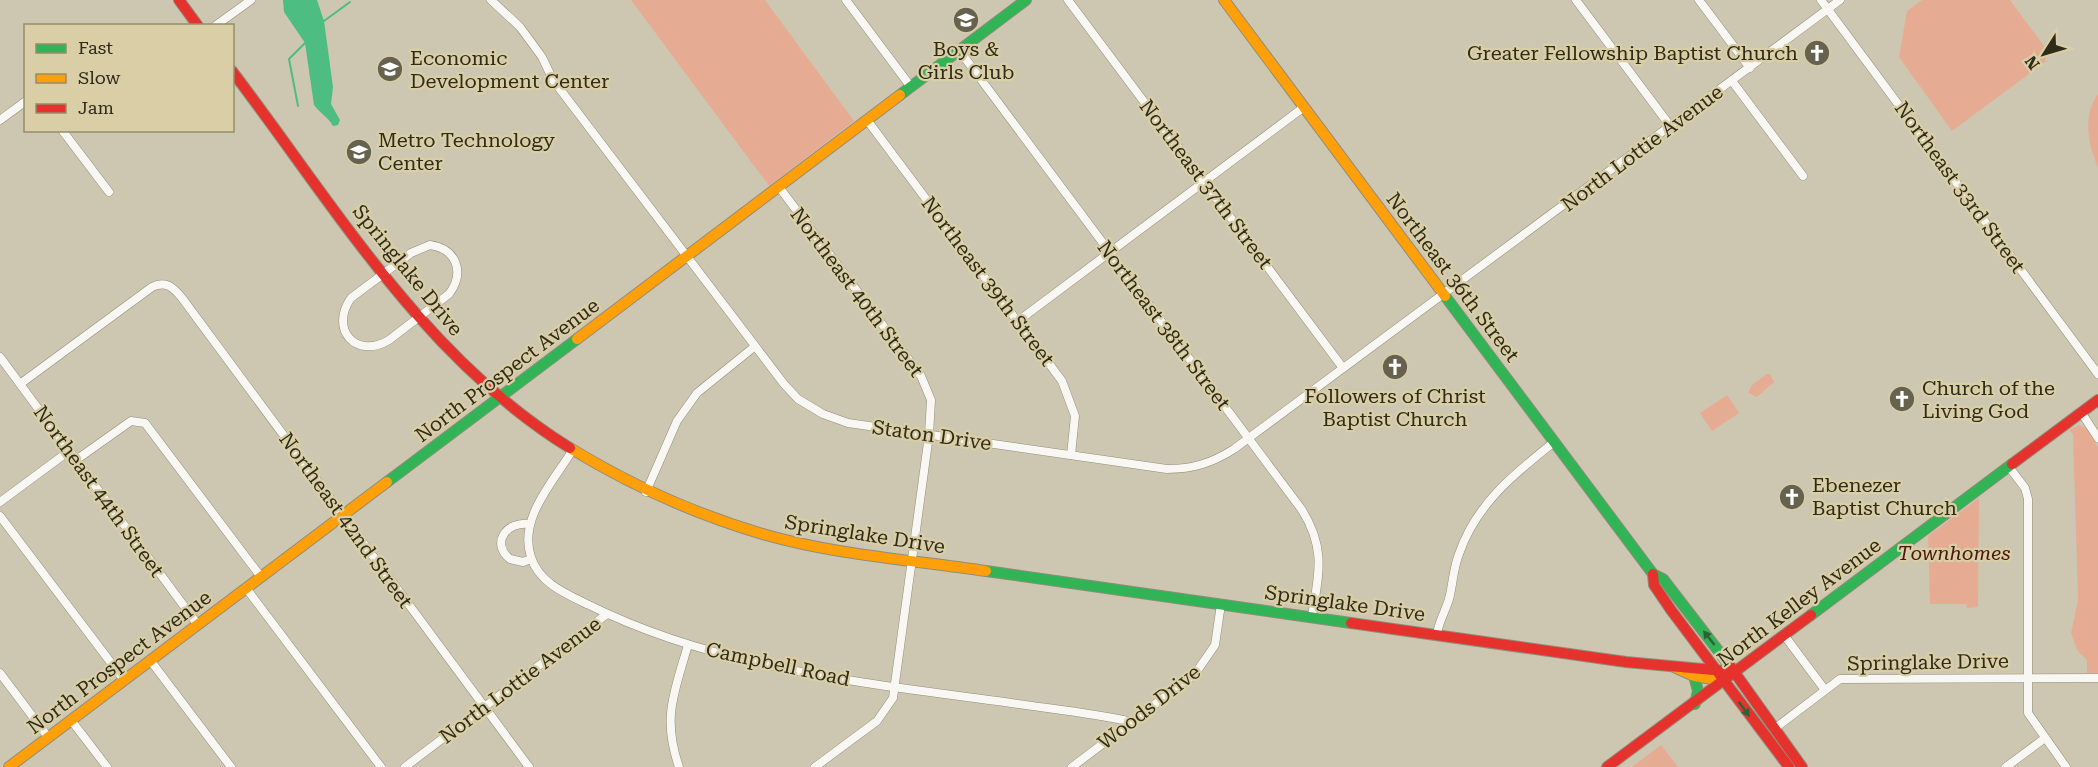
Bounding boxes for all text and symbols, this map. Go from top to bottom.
school or university icon: Boys & Girls Club [951,5,981,35]
legend [24,24,234,132]
north arrow [2014,24,2074,84]
text: Fast [78,37,113,58]
place label: Boys & Girls Club [918,37,1014,84]
church icon: Greater Fellowship Baptist Church [1802,38,1832,68]
place label: Greater Fellowship Baptist Church [1467,41,1798,65]
place label: Economic Development Center [410,46,609,93]
text: N [2021,52,2044,73]
school or university icon: Economic Development Center [375,54,405,84]
text: Slow [78,67,120,88]
street label: North Lottie Avenue [1556,79,1728,217]
street label: Northeast 37th Street [1134,95,1278,274]
street label: Northeast 33rd Street [1890,96,2031,278]
text: Jam [78,97,114,118]
place label: Metro Technology Center [378,128,555,175]
school or university icon: Metro Technology Center [344,137,374,167]
street label: Northeast 36th Street [1381,188,1525,367]
street label: Northeast 39th Street [916,192,1060,371]
street label: Springlake Drive [348,200,468,340]
street label: Northeast 40th Street [785,203,929,382]
street label: Northeast 38th Street [1092,236,1236,415]
street label: North Prospect Avenue [410,293,604,447]
church icon: Followers of Christ Baptist Church [1380,352,1410,382]
place label: Church of the Living God [1922,376,2055,423]
place label: Followers of Christ Baptist Church [1304,384,1486,431]
church icon: Church of the Living God [1887,384,1917,414]
street label: Northeast 44th Street [29,401,170,582]
street label: Staton Drive [871,415,993,455]
street label: Northeast 42nd Street [274,427,418,613]
place label: Ebenezer Baptist Church [1812,473,1957,520]
church icon: Ebenezer Baptist Church [1777,482,1807,512]
street label: Springlake Drive [783,509,947,559]
street label: North Kelley Avenue [1712,533,1886,671]
park label: Townhomes [1897,541,2011,565]
street label: Springlake Drive [1263,580,1427,626]
street label: North Prospect Avenue [22,585,216,739]
street label: North Lottie Avenue [434,611,606,749]
one-way arrow [1703,630,1716,646]
street label: Campbell Road [704,637,852,691]
street label: Springlake Drive [1847,649,2009,675]
street label: Woods Drive [1093,659,1205,755]
one-way arrow [1738,702,1750,717]

